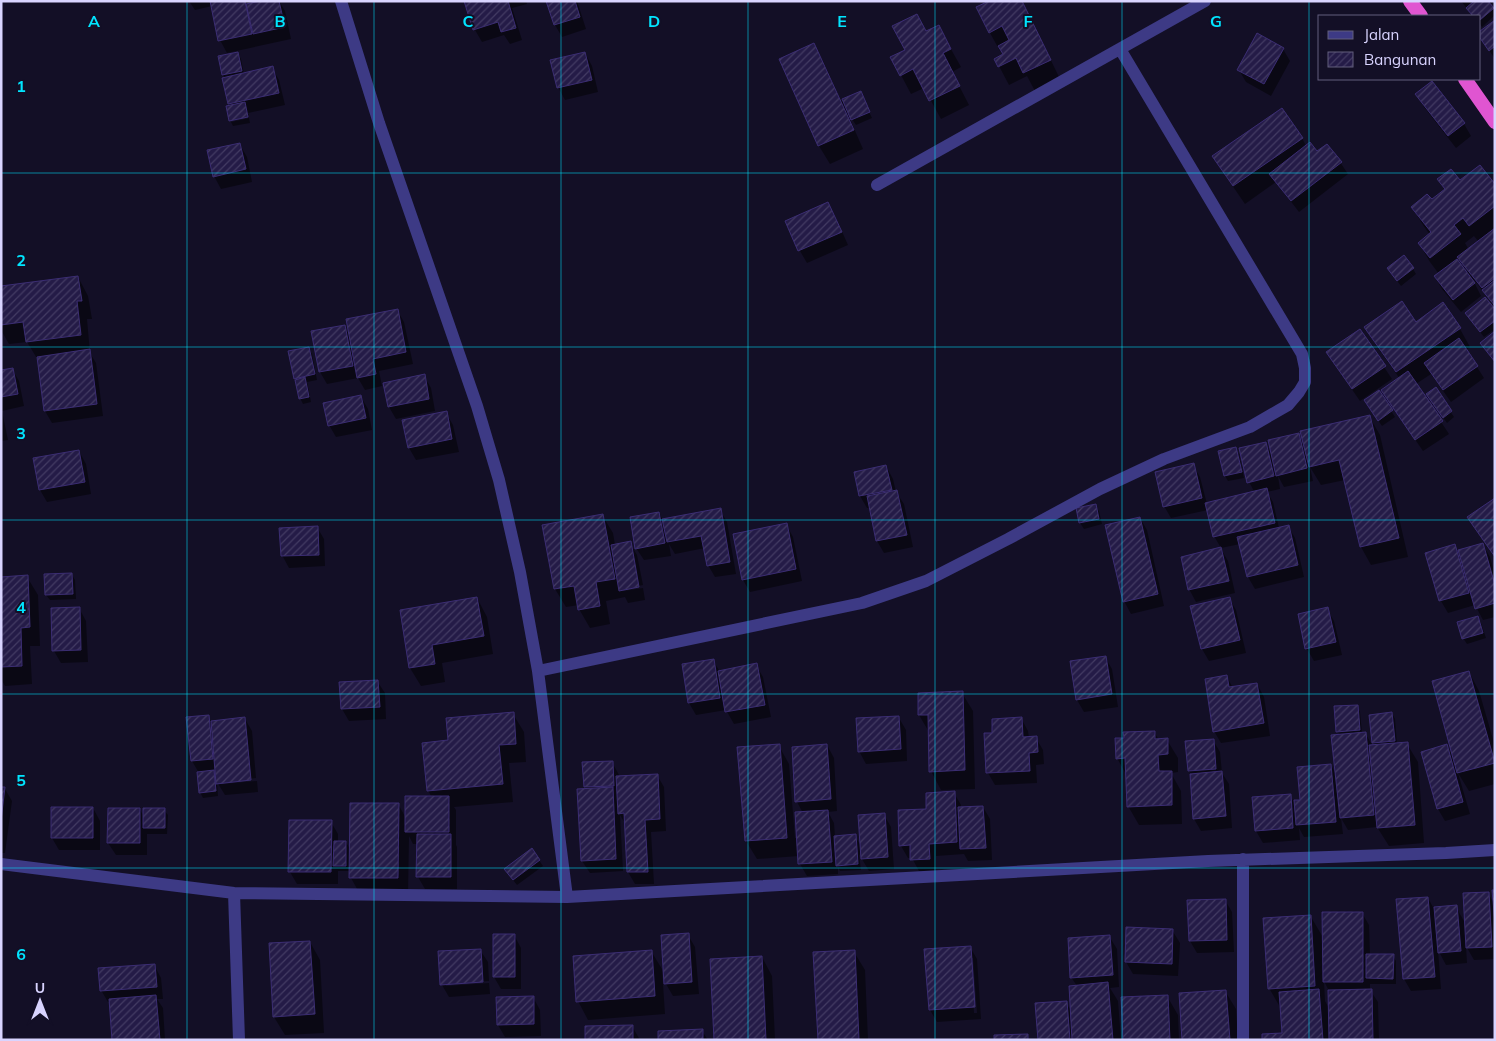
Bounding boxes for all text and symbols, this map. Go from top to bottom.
text: A [88,11,100,31]
text: B [274,11,286,31]
text: C [463,11,474,31]
text: D [648,11,660,31]
text: E [837,11,847,31]
text: F [1023,11,1033,31]
text: G [1210,11,1222,31]
legend [1318,15,1481,80]
text: Jalan [1364,25,1399,44]
text: Bangunan [1364,50,1436,69]
text: 1 [16,76,26,96]
text: 2 [16,250,26,270]
text: 3 [16,423,26,443]
text: 4 [16,597,26,617]
text: 5 [16,770,26,790]
text: 6 [16,944,26,964]
north arrow [15,976,65,1026]
text: U [35,979,45,997]

